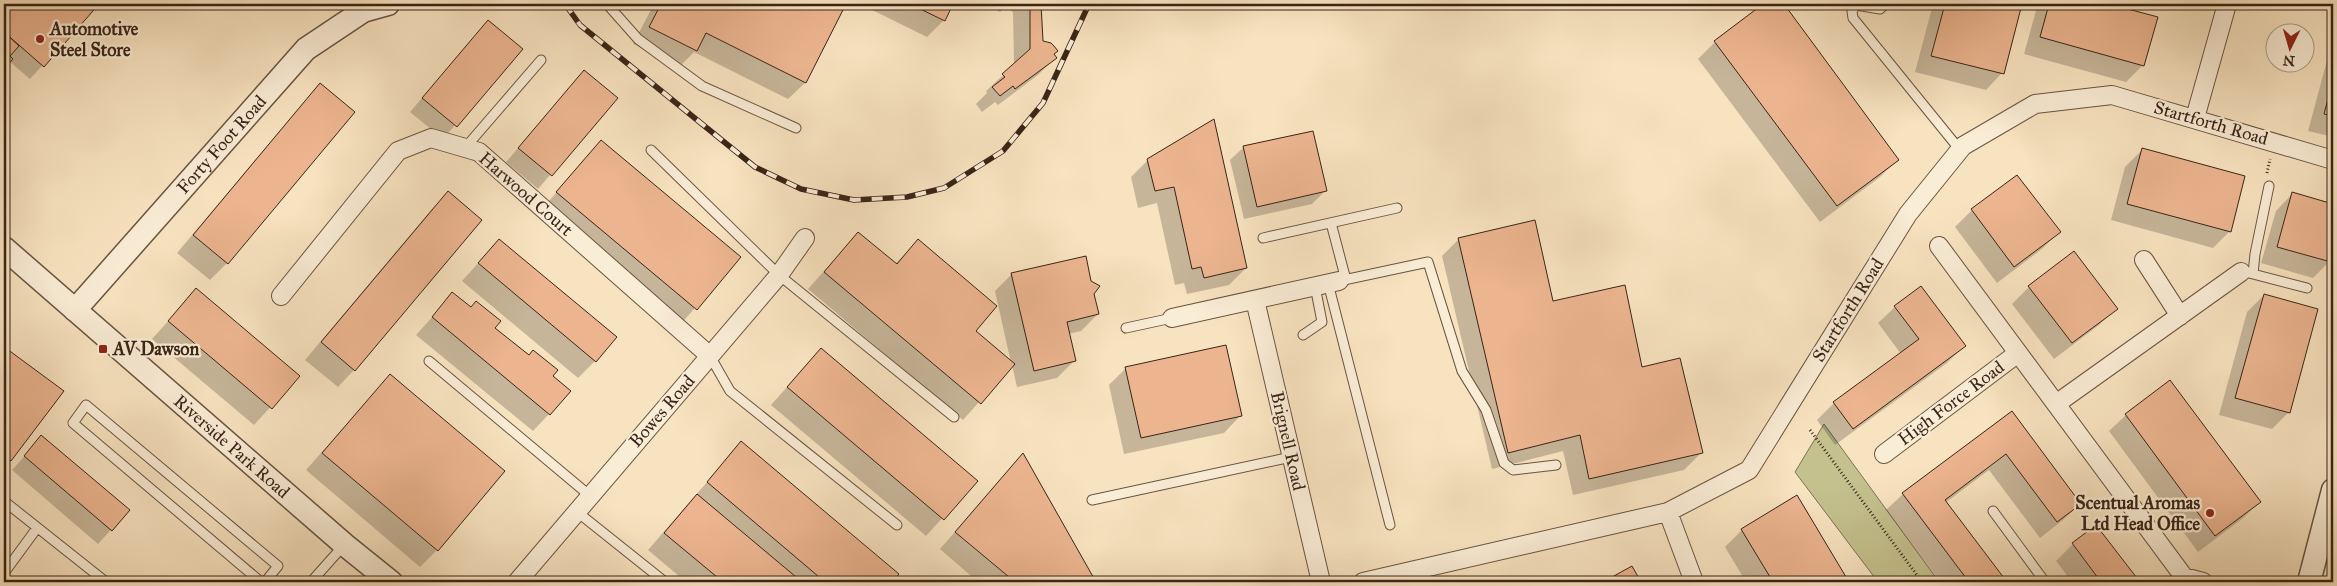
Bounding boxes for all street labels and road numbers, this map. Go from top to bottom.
street label: Forty Foot Road [172,91,271,198]
street label: Startforth Road [2151,96,2271,150]
street label: Harwood Court [475,147,578,241]
street label: Startforth Road [1807,254,1889,366]
street label: High Force Road [1894,356,2009,451]
street label: Bowes Road [625,370,699,452]
street label: Brignell Road [1265,389,1310,493]
street label: Riverside Park Road [169,390,294,503]

